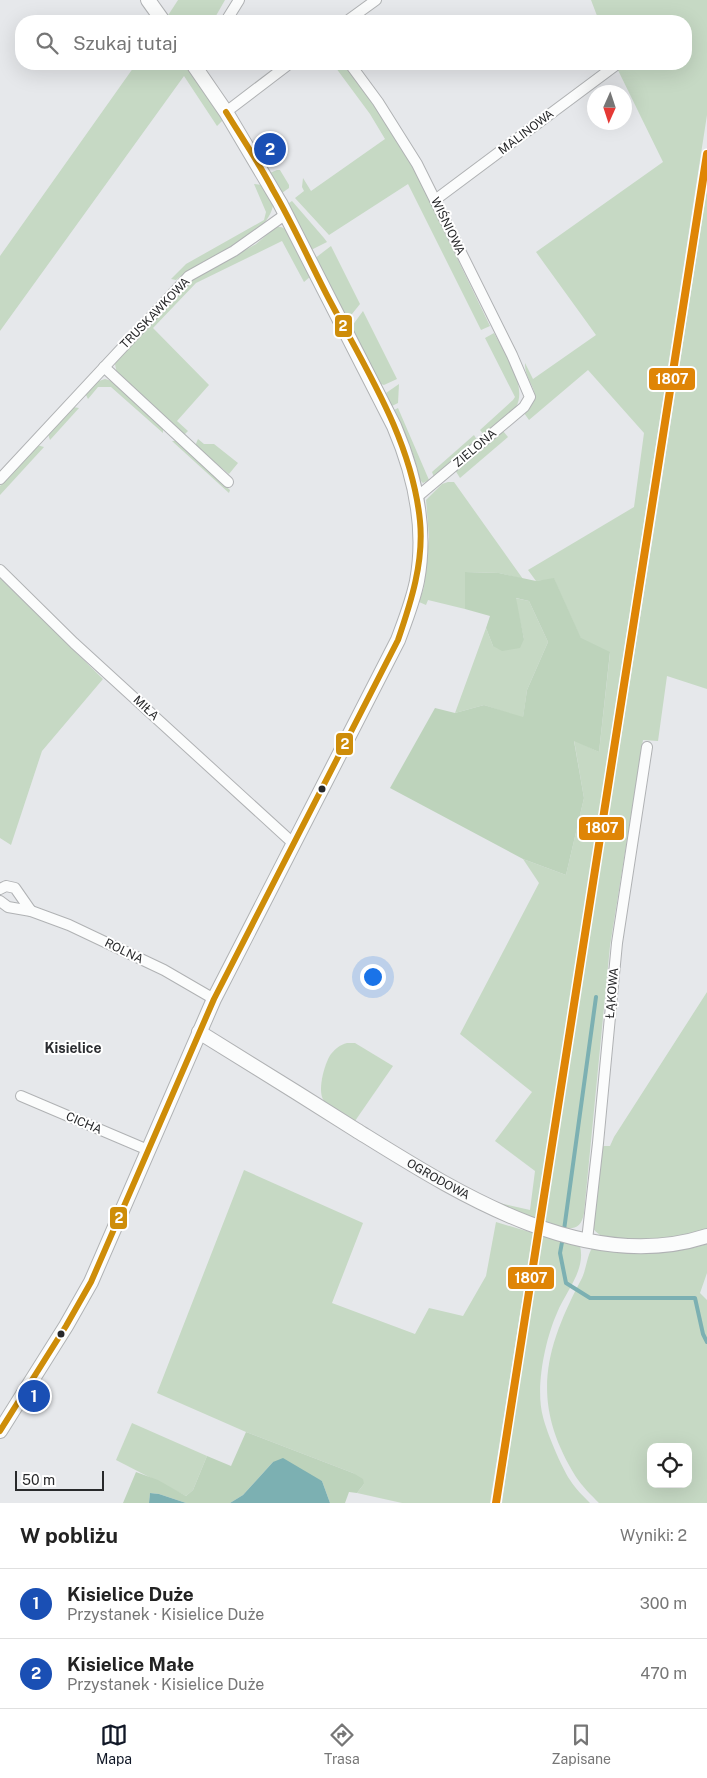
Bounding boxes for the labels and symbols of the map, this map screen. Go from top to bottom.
north arrow [587,85,632,130]
street label: MALINOWA [496,106,557,157]
pin: 2 [254,130,286,168]
street label: WIŚNIOWA [428,195,468,258]
street label: TRUSKAWKOWA [117,274,193,352]
line badge: 2 [334,314,353,338]
text: 2 [339,318,348,334]
line badge: 1807 [648,367,696,391]
text: 1807 [656,371,689,387]
street label: ZIELONA [451,426,500,470]
street label: MIŁA [130,693,162,724]
line badge: 2 [335,732,354,756]
text: 2 [341,736,350,752]
unlabelled marker [317,784,327,794]
line badge: 1807 [578,816,625,841]
text: 1807 [586,820,619,836]
street label: ROLNA [102,936,146,967]
your location [360,964,386,990]
street label: ŁĄKOWA [603,966,621,1019]
district label: Kisielice [45,1040,101,1056]
street label: CICHA [64,1109,104,1137]
street label: OGRODOWA [404,1156,472,1203]
line badge: 2 [109,1206,128,1230]
text: 2 [115,1210,124,1226]
line badge: 1807 [507,1266,555,1290]
text: 1807 [515,1270,548,1286]
unlabelled marker [56,1329,66,1339]
pin: 1 [18,1377,50,1415]
scale bar [15,1468,104,1491]

